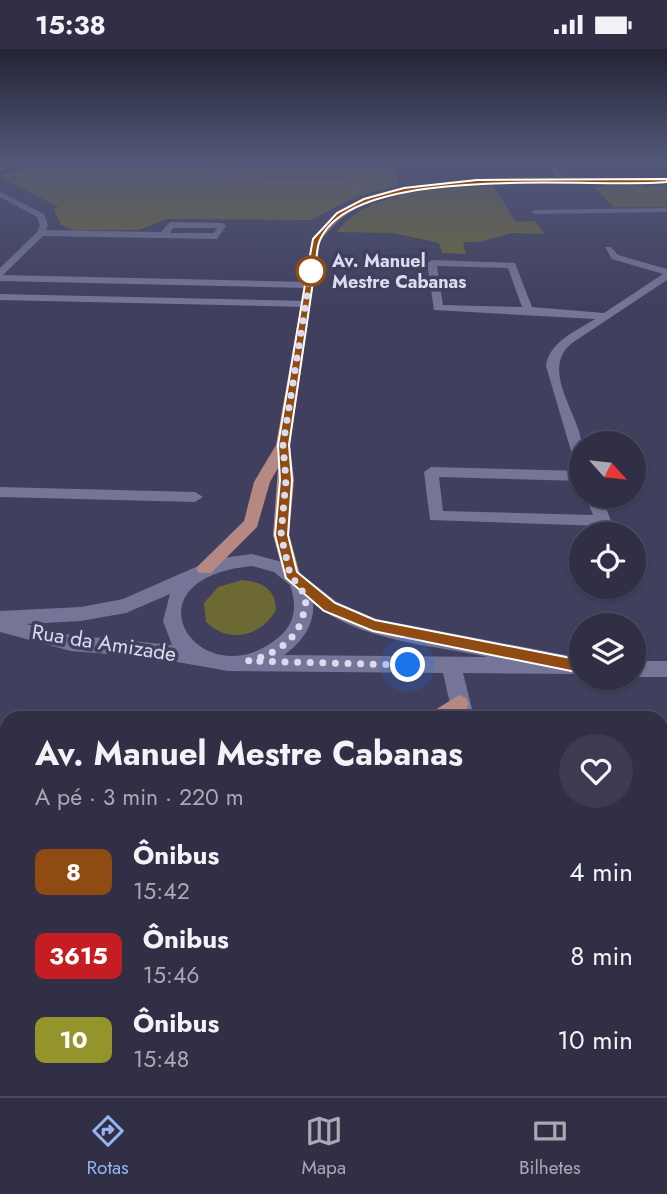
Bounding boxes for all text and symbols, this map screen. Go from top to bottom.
text: 15:38 [35,6,106,44]
place label: Av. Manuel Mestre Cabanas [331,248,467,295]
marker: Av. Manuel Mestre Cabanas [296,256,326,286]
north arrow [569,431,646,507]
map controls [569,431,646,690]
button: locate [569,522,646,599]
button: layers [569,613,646,690]
street label: Rua da Amizade [30,617,179,669]
your location [390,647,425,682]
text: Av. Manuel Mestre Cabanas [35,730,463,777]
button: heart [559,734,633,808]
text: A pé · 3 min · 220 m [35,780,244,814]
text: Ônibus [133,836,219,874]
text: 4 min [569,853,633,891]
text: 8 [66,854,81,889]
text: 15:42 [133,874,190,908]
text: Ônibus [143,920,229,958]
text: 8 min [570,937,633,975]
text: 3615 [49,938,108,973]
text: 15:46 [143,958,200,992]
text: Ônibus [133,1004,219,1042]
text: 10 min [557,1021,633,1059]
text: 10 [59,1022,88,1057]
text: 15:48 [133,1042,189,1076]
tab: Rotas [86,1112,129,1181]
tab: Mapa [302,1112,346,1181]
tab: Bilhetes [519,1112,581,1181]

